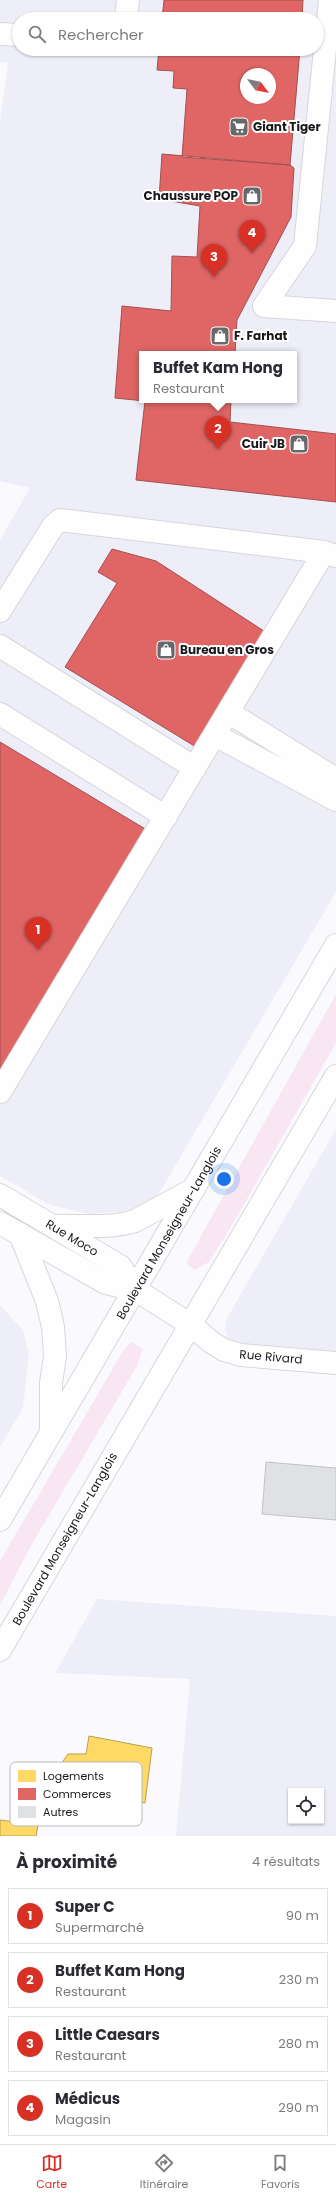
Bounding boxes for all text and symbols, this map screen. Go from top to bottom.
search box [12,12,324,56]
icon: search [26,23,48,45]
text: Rechercher [58,24,144,45]
north arrow [240,68,276,104]
supermarket icon: Giant Tiger [228,116,250,138]
place label: Giant Tiger [253,118,321,135]
shop icon: Chaussure POP [241,185,263,207]
place label: Chaussure POP [144,187,239,204]
pin: 4 [239,220,265,253]
pin: 3 [201,244,227,277]
shop icon: F. Farhat [209,325,231,347]
place label: F. Farhat [234,327,288,344]
popup [139,351,297,403]
text: Buffet Kam Hong [153,357,283,378]
text: Restaurant [153,379,224,398]
pin: 2 [205,416,231,449]
shop icon: Cuir JB [288,433,310,455]
place label: Cuir JB [242,435,285,452]
shop icon: Bureau en Gros [155,639,177,661]
place label: Bureau en Gros [180,641,274,658]
pin: 1 [25,917,51,950]
street label: Boulevard Monseigneur-Langlois [112,1143,225,1322]
your location [214,1169,234,1189]
street label: Rue Moco [43,1215,102,1260]
street label: Rue Rivard [239,1345,303,1368]
street label: Boulevard Monseigneur-Langlois [8,1449,121,1628]
legend [10,1762,142,1826]
text: Logements [43,1768,104,1784]
text: Commerces [43,1786,112,1802]
map controls [288,1788,324,1824]
button: locate [288,1788,324,1824]
text: Autres [43,1804,78,1820]
text: À proximité [16,1850,117,1874]
text: 4 résultats [252,1852,320,1871]
text: Super C [55,1896,115,1917]
text: 1 [28,1906,32,1925]
text: 90 m [286,1906,319,1925]
text: Supermarché [55,1918,144,1937]
text: Buffet Kam Hong [55,1960,185,1981]
text: 2 [26,1970,34,1989]
text: 230 m [279,1970,319,1989]
text: Restaurant [55,1982,126,2001]
text: Little Caesars [55,2024,160,2045]
text: 3 [26,2034,34,2053]
text: 280 m [278,2034,319,2053]
text: Restaurant [55,2046,126,2065]
text: Médicus [55,2088,120,2109]
text: 4 [26,2098,34,2117]
text: 290 m [278,2098,319,2117]
text: Magasin [55,2110,111,2129]
tab: Carte [36,2152,67,2193]
tab: Itinéraire [140,2152,188,2193]
tab: Favoris [261,2152,300,2193]

